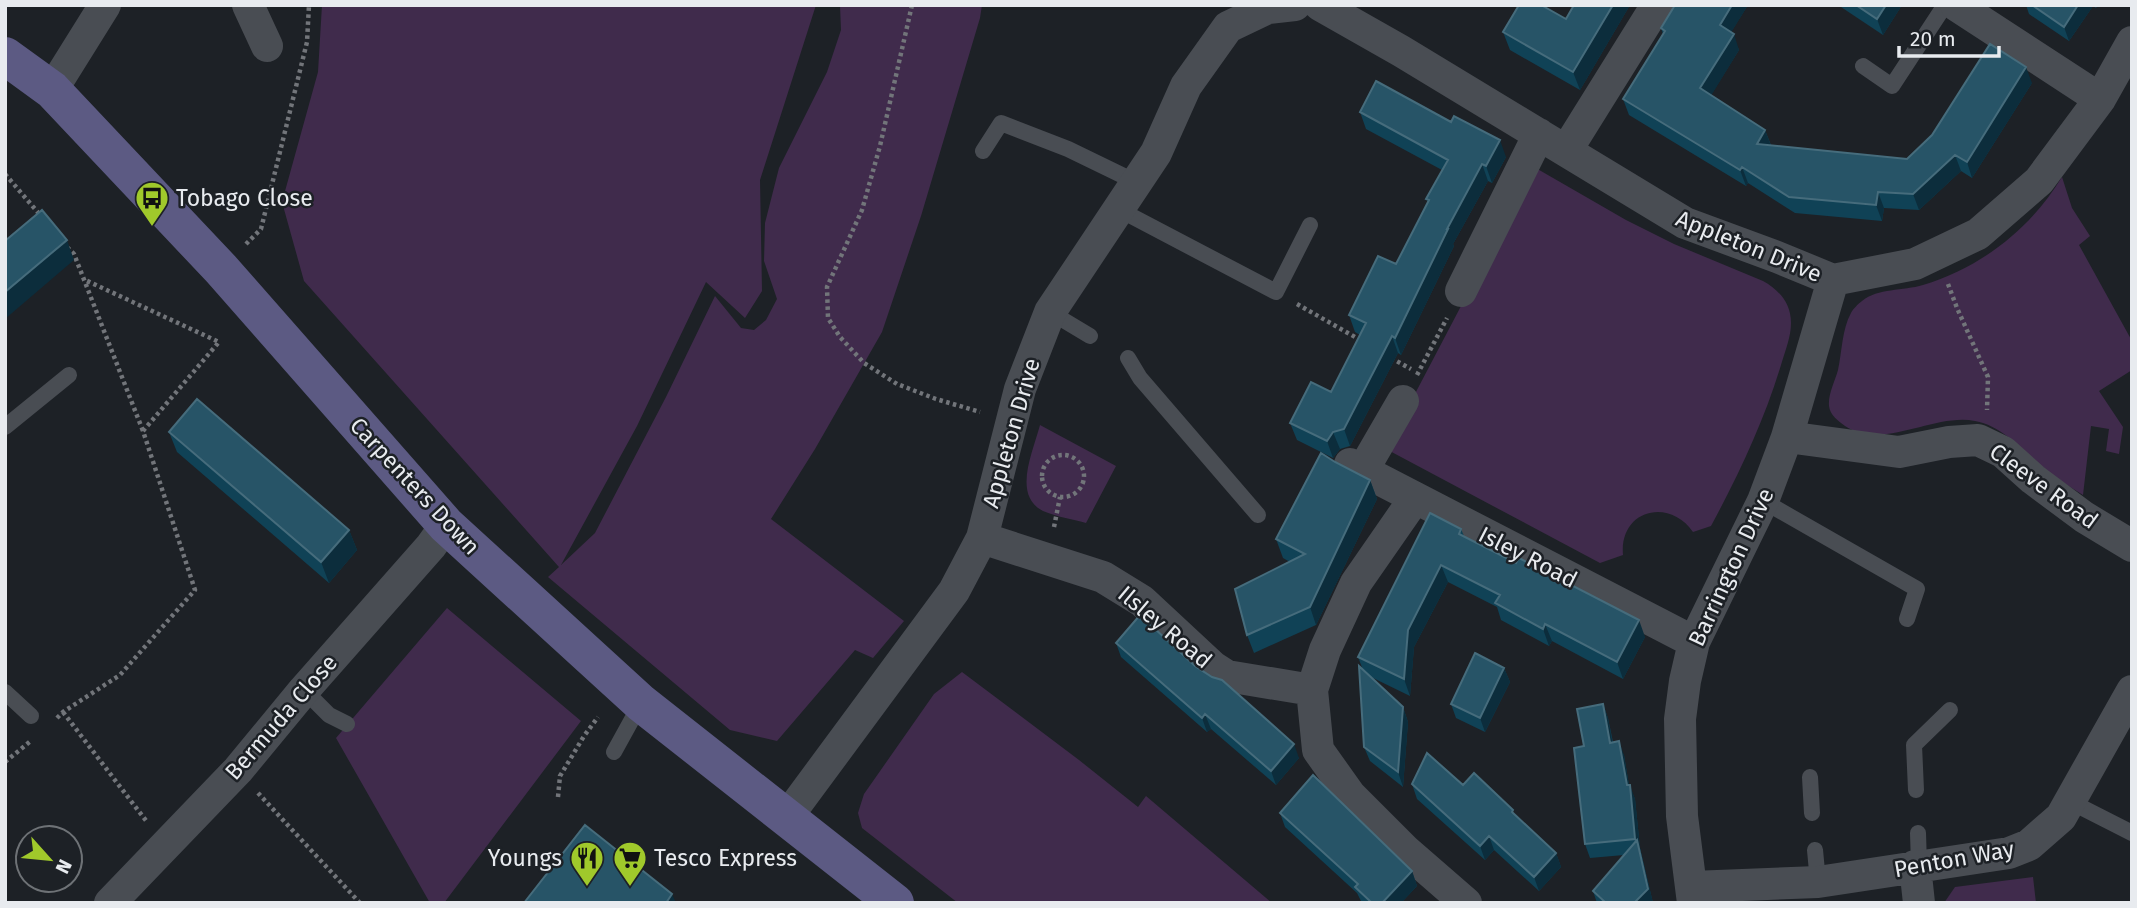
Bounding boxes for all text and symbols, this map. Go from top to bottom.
scale bar [1899,14,1999,58]
text: 20 m [1910,26,1956,52]
bus stop icon: Tobago Close [133,179,171,228]
place label: Tobago Close [176,184,313,212]
street label: Appleton Drive [1672,204,1826,288]
street label: Appleton Drive [976,355,1046,511]
street label: Carpenters Down [344,411,486,561]
street label: Cleeve Road [1984,437,2104,535]
street label: Barrington Drive [1682,484,1780,650]
street label: Isley Road [1474,520,1582,594]
street label: Ilsley Road [1112,580,1218,674]
street label: Bermuda Close [219,649,343,785]
north arrow [14,824,84,894]
street label: Penton Way [1892,835,2017,883]
restaurant icon: Youngs [568,839,606,888]
supermarket icon: Tesco Express [611,839,649,888]
place label: Youngs [488,844,562,872]
place label: Tesco Express [654,844,797,872]
text: N [51,856,77,877]

